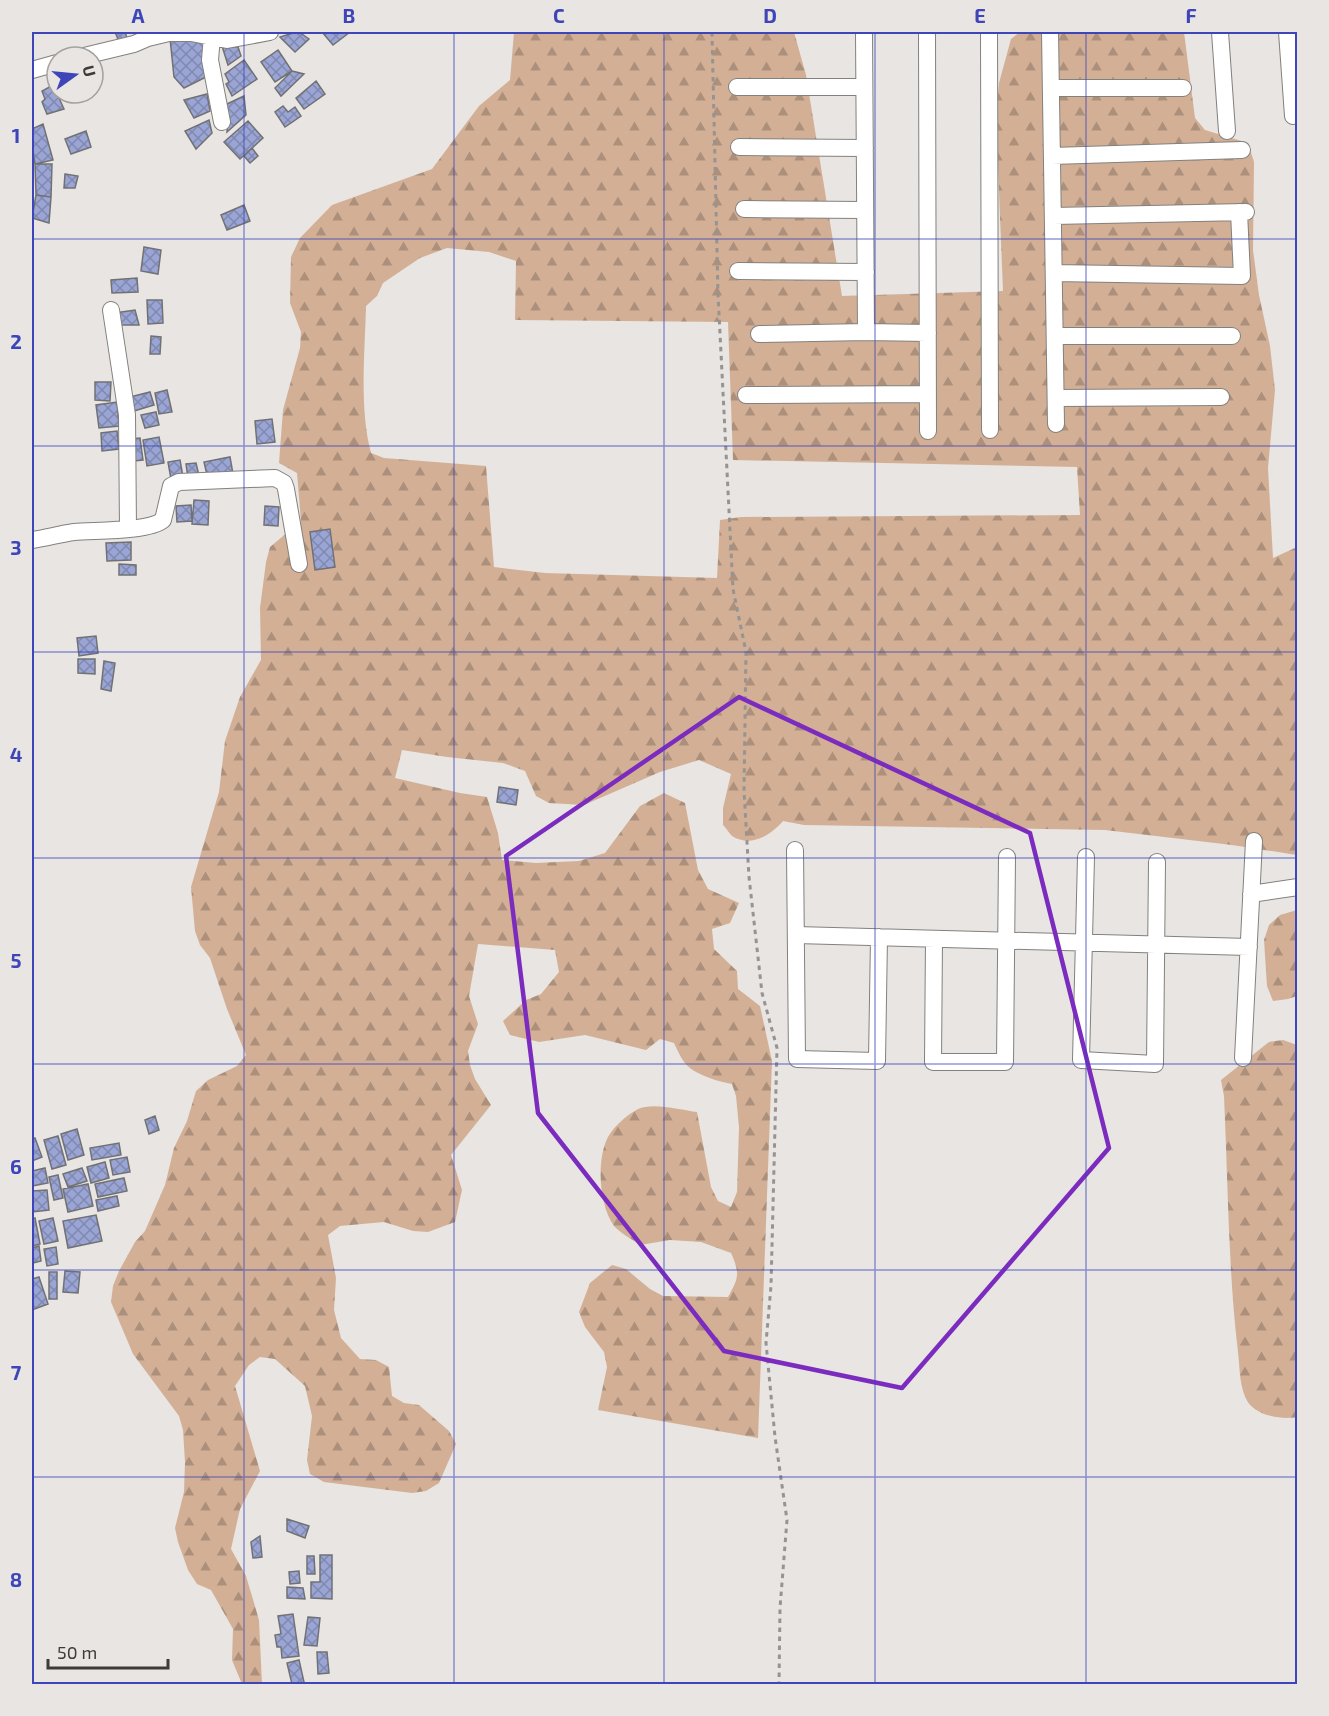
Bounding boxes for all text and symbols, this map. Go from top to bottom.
text: A [131,3,145,27]
text: B [343,3,355,27]
text: C [553,3,565,27]
text: D [763,3,777,27]
text: E [974,3,986,27]
text: F [1185,3,1197,27]
north arrow [45,45,105,105]
text: U [79,63,101,79]
text: 1 [12,123,20,147]
text: 2 [10,329,22,353]
text: 3 [10,535,22,559]
text: 4 [10,742,23,766]
text: 5 [10,948,22,972]
text: 6 [10,1154,22,1178]
text: 7 [11,1360,22,1384]
text: 8 [10,1567,22,1591]
scale bar [48,1632,168,1670]
text: 50 m [57,1641,97,1663]

